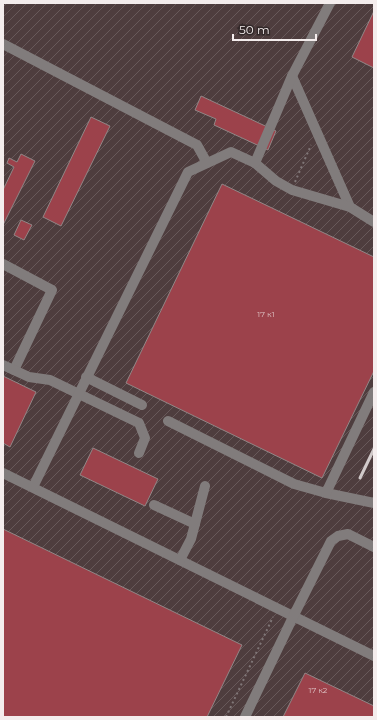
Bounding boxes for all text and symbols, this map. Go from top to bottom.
scale bar [233,16,316,42]
text: 50 m [239,22,270,37]
house number: 17 к1 [257,309,275,319]
house number: 17 к2 [309,685,328,695]

